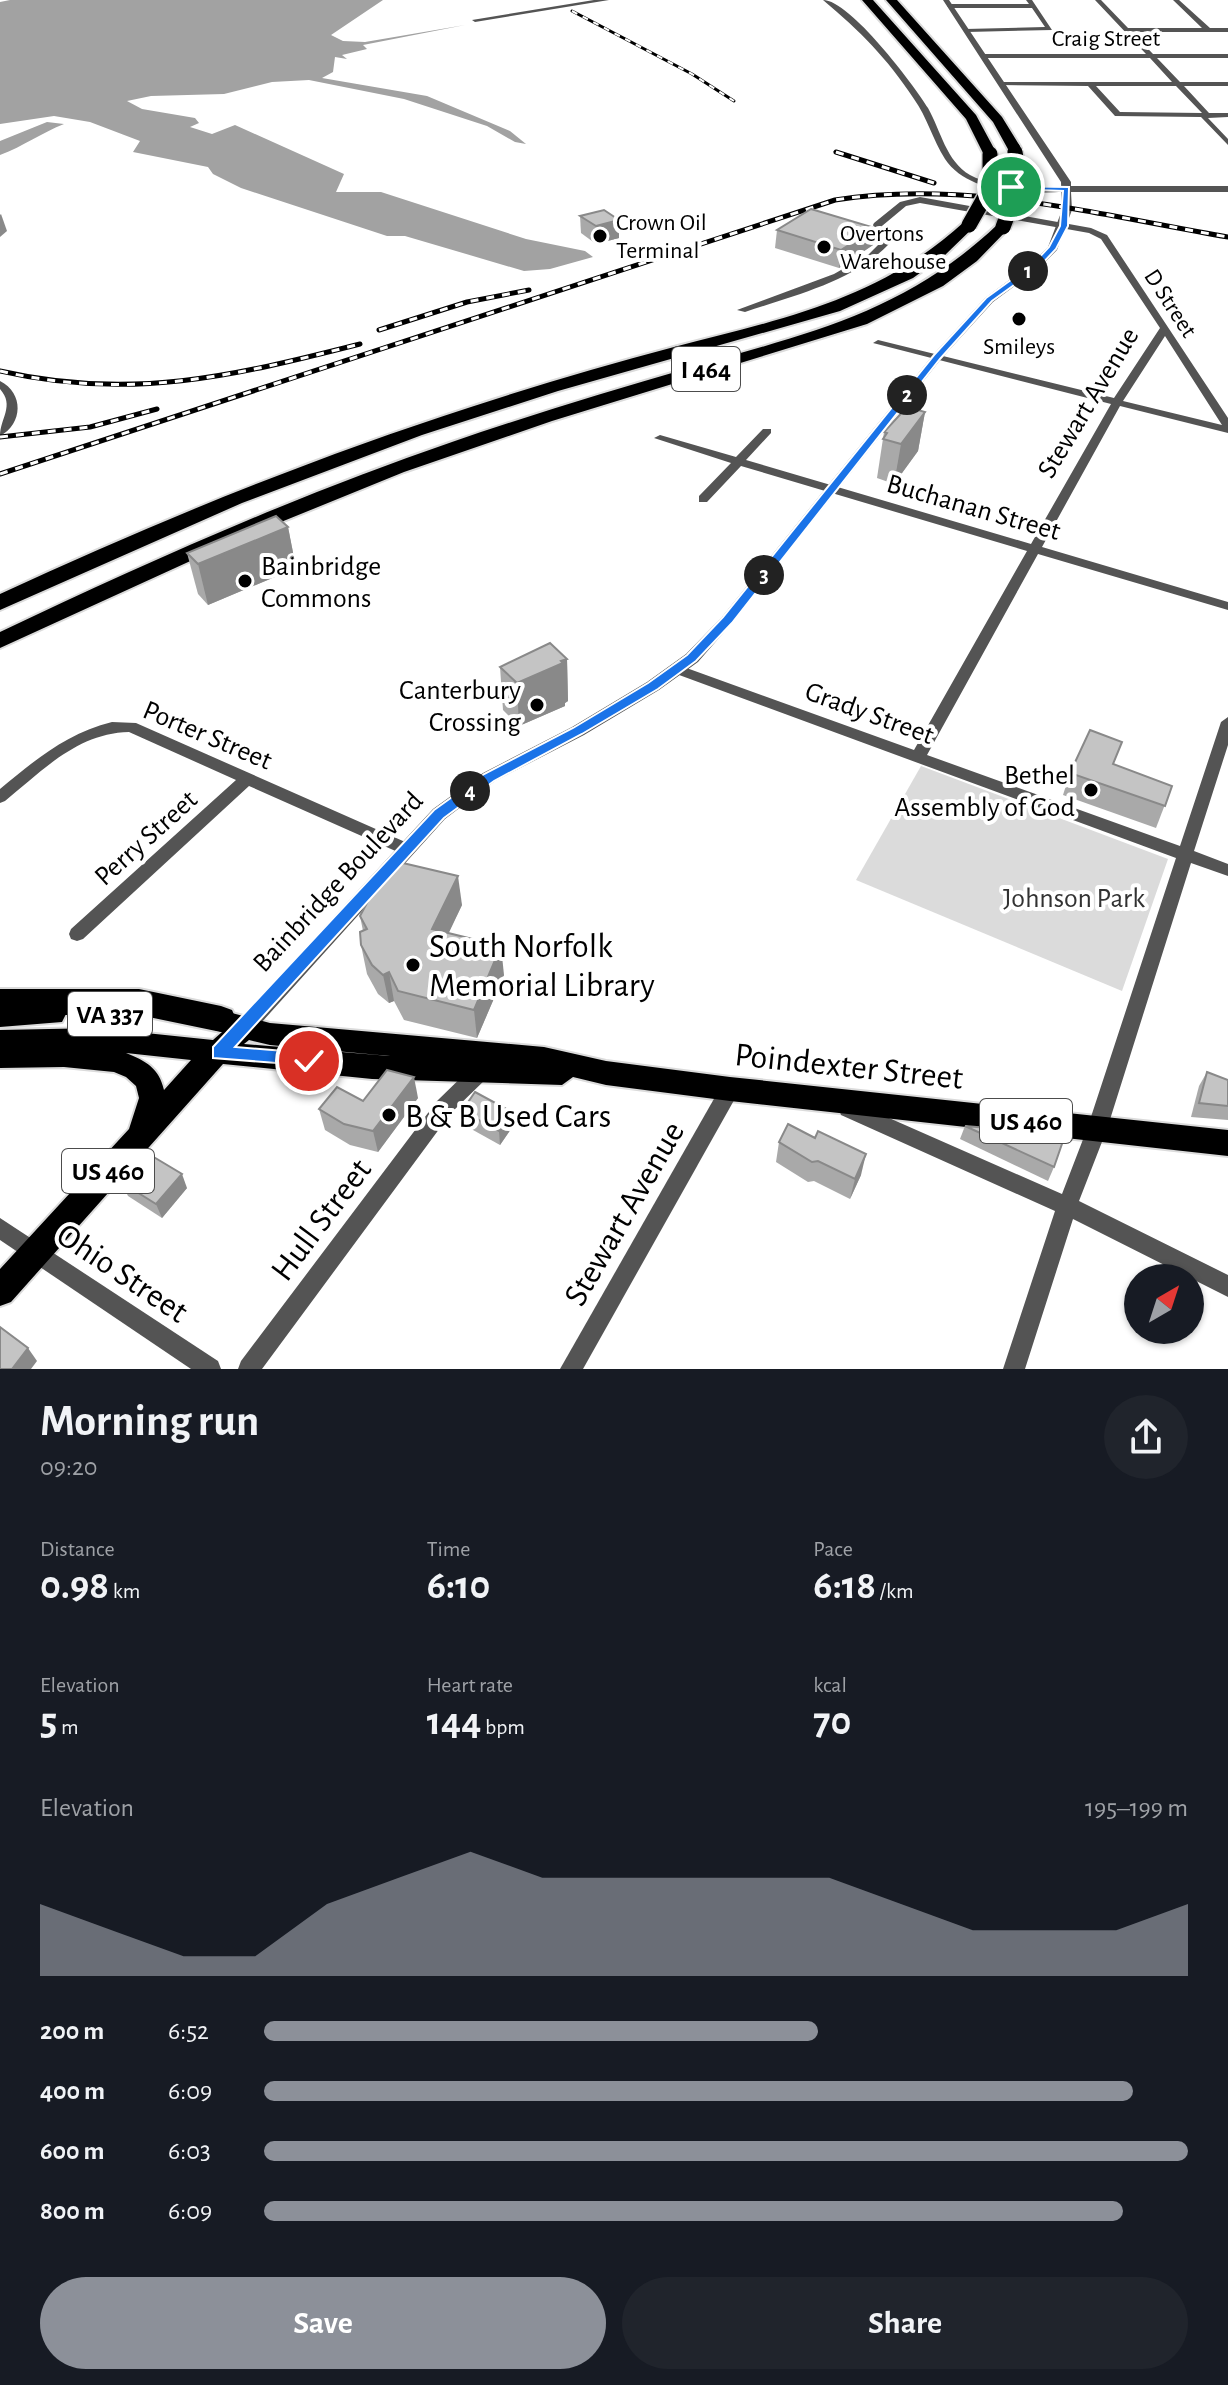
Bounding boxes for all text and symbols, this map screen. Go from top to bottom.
street label: Craig Street [1052,27,1161,51]
pin [977,153,1045,221]
icon: arrive [989,165,1033,209]
place label: Crown Oil Terminal [616,211,707,263]
place label: Overtons Warehouse [840,222,946,274]
marker: Crown Oil Terminal [591,227,609,245]
marker: Overtons Warehouse [815,238,833,256]
pin: 1 [1008,251,1048,291]
text: 1 [1024,260,1032,282]
street label: D Street [1139,265,1201,342]
marker: Smileys [1010,310,1028,328]
street label: Stewart Avenue [1033,323,1144,483]
place label: Smileys [983,335,1055,359]
road number: I 464 [672,347,740,391]
pin: 2 [887,375,927,415]
text: 2 [902,384,912,406]
street label: Buchanan Street [883,470,1064,546]
place label: Bainbridge Commons [261,553,381,613]
pin: 3 [744,555,784,595]
text: 3 [759,564,769,586]
marker: Bainbridge Commons [236,572,254,590]
place label: Canterbury Crossing [399,677,521,737]
street label: Grady Street [801,678,938,750]
street label: Porter Street [139,696,276,776]
marker: Canterbury Crossing [528,696,546,714]
place label: Bethel Assembly of God [894,762,1075,822]
pin: 4 [450,771,490,811]
text: 4 [464,780,476,802]
marker: Bethel Assembly of God [1082,781,1100,799]
street label: Perry Street [90,785,203,891]
street label: Bainbridge Boulevard [248,787,429,978]
park label: Johnson Park [1003,885,1145,913]
place label: South Norfolk Memorial Library [429,930,655,1003]
marker: South Norfolk Memorial Library [404,956,422,974]
road number: VA 337 [68,992,152,1036]
pin [275,1027,343,1095]
street label: Poindexter Street [733,1038,965,1096]
icon: check [287,1039,331,1083]
road number: US 460 [980,1099,1072,1143]
place label: B & B Used Cars [405,1100,611,1134]
marker: B & B Used Cars [380,1106,398,1124]
street label: Stewart Avenue [558,1116,691,1312]
road number: US 460 [62,1149,154,1193]
street label: Hull Street [265,1153,378,1287]
street label: Ohio Street [50,1218,194,1330]
north arrow [1124,1264,1204,1344]
map controls [1124,1264,1204,1344]
button: share [1104,1395,1188,1479]
text: Morning run [40,1400,259,1444]
text: 09:20 [40,1454,97,1480]
text: Distance [40,1538,115,1560]
text: Time [427,1538,471,1560]
text: Pace [813,1538,853,1560]
text: 0.98 [40,1566,109,1606]
text: 6:10 [427,1566,490,1606]
text: 6:18 [813,1566,876,1606]
text: km [109,1580,140,1602]
text: /km [876,1580,914,1602]
text: Elevation [40,1674,120,1696]
text: Heart rate [427,1674,513,1696]
text: kcal [813,1674,847,1696]
text: 5 [40,1702,57,1742]
text: 144 [427,1702,481,1742]
text: 70 [813,1702,851,1742]
text: m [57,1716,79,1738]
text: bpm [481,1716,525,1738]
text: Elevation [40,1795,134,1821]
text: 195–199 m [1085,1795,1188,1821]
text: 200 m [40,2018,104,2044]
text: 6:52 [168,2018,209,2044]
text: 400 m [40,2078,105,2104]
text: 6:09 [168,2078,212,2104]
text: 600 m [40,2138,105,2164]
text: 6:03 [168,2138,211,2164]
text: 800 m [40,2198,105,2224]
text: 6:09 [168,2198,212,2224]
button: Save [40,2277,606,2369]
button: Share [622,2277,1188,2369]

